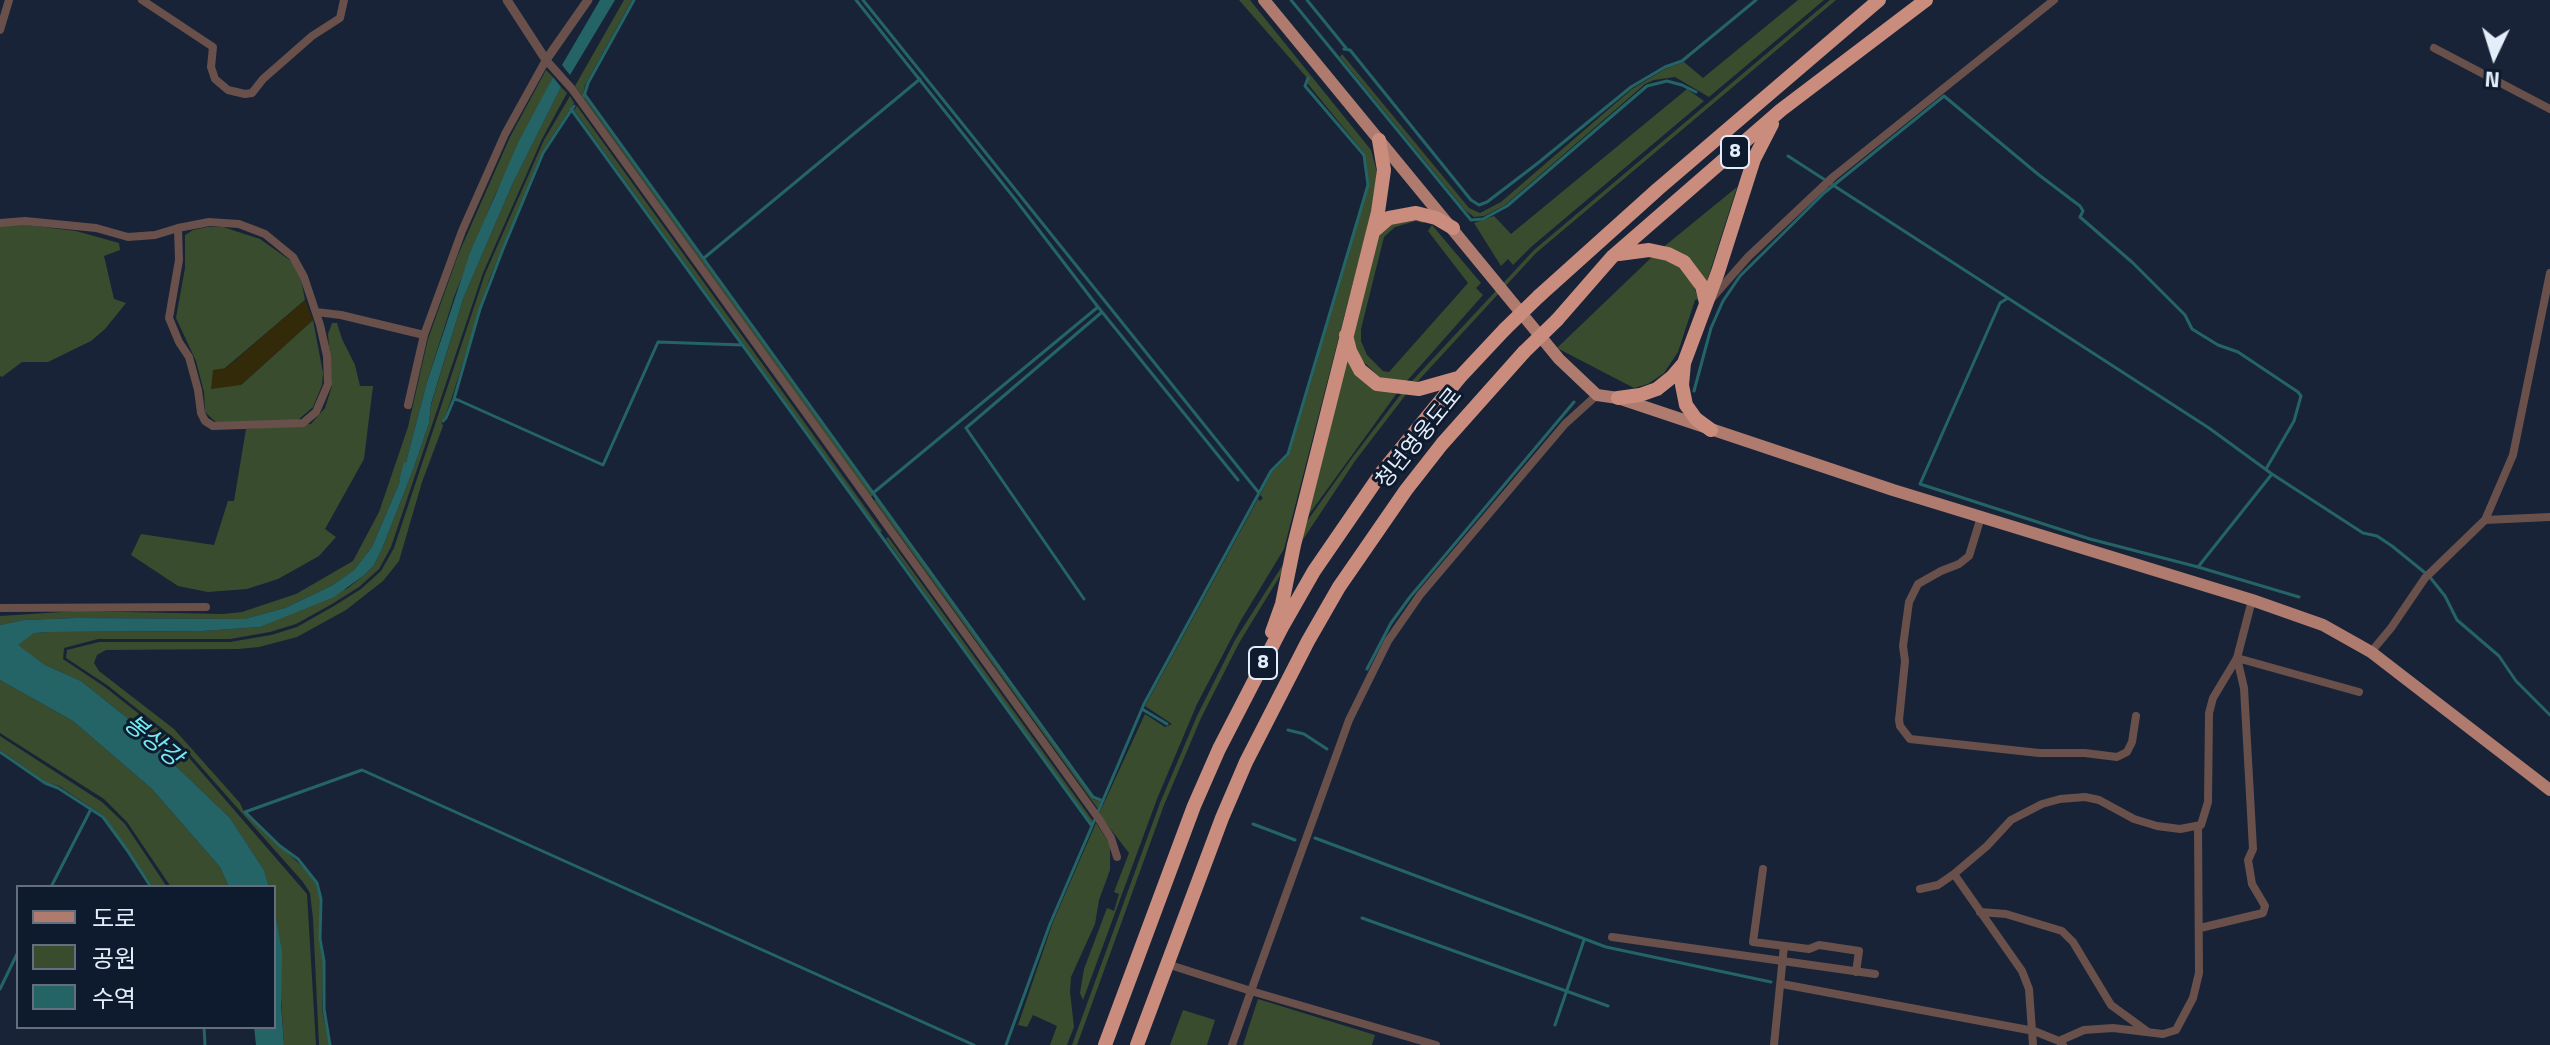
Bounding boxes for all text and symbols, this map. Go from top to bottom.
north arrow [2454,16,2534,96]
text: N [2484,62,2501,97]
road number: 8 [1721,136,1749,168]
street label: 청년영웅도로 [1372,384,1468,494]
road number: 8 [1249,647,1277,679]
water label: 봉상강 [117,710,187,774]
legend [16,885,276,1029]
text: 도로 [92,900,136,936]
text: 공원 [92,940,136,976]
text: 수역 [92,980,136,1016]

